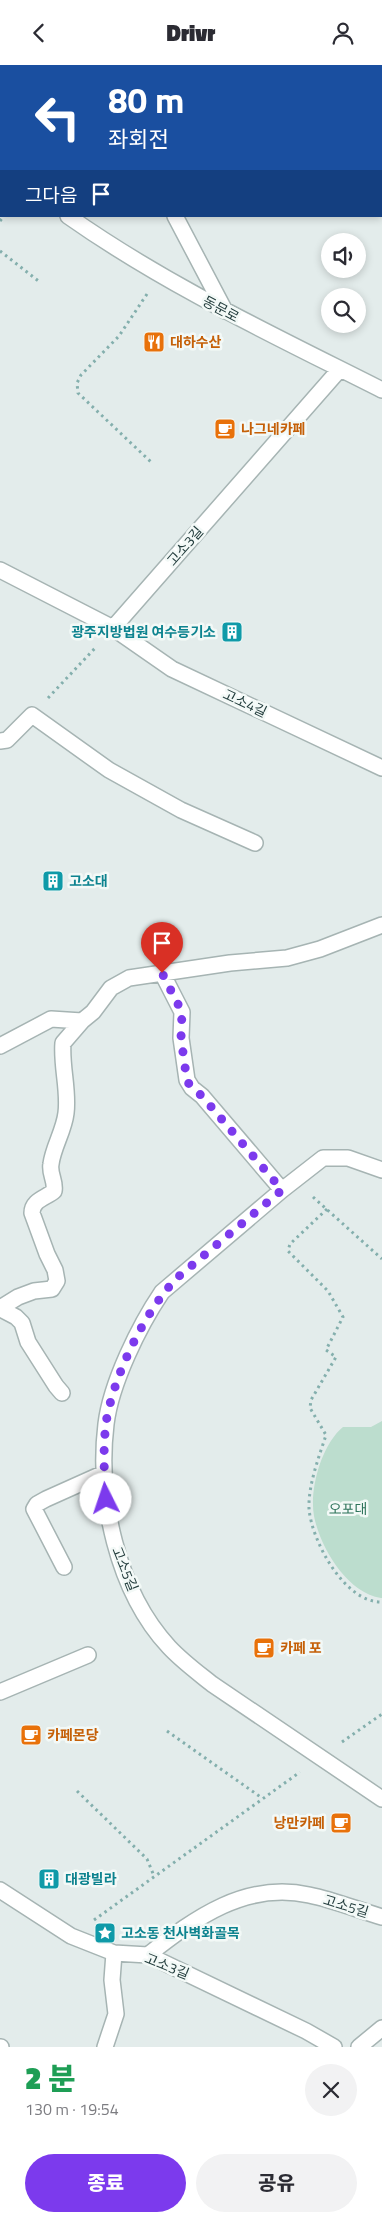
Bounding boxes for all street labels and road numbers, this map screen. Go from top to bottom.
street label: 동문로 [199,290,243,327]
street label: 고소3길 [161,521,208,570]
street label: 고소4길 [220,683,271,722]
street label: 고소5길 [107,1543,144,1594]
street label: 고소5길 [321,1889,371,1922]
street label: 고소3길 [142,1947,193,1984]

